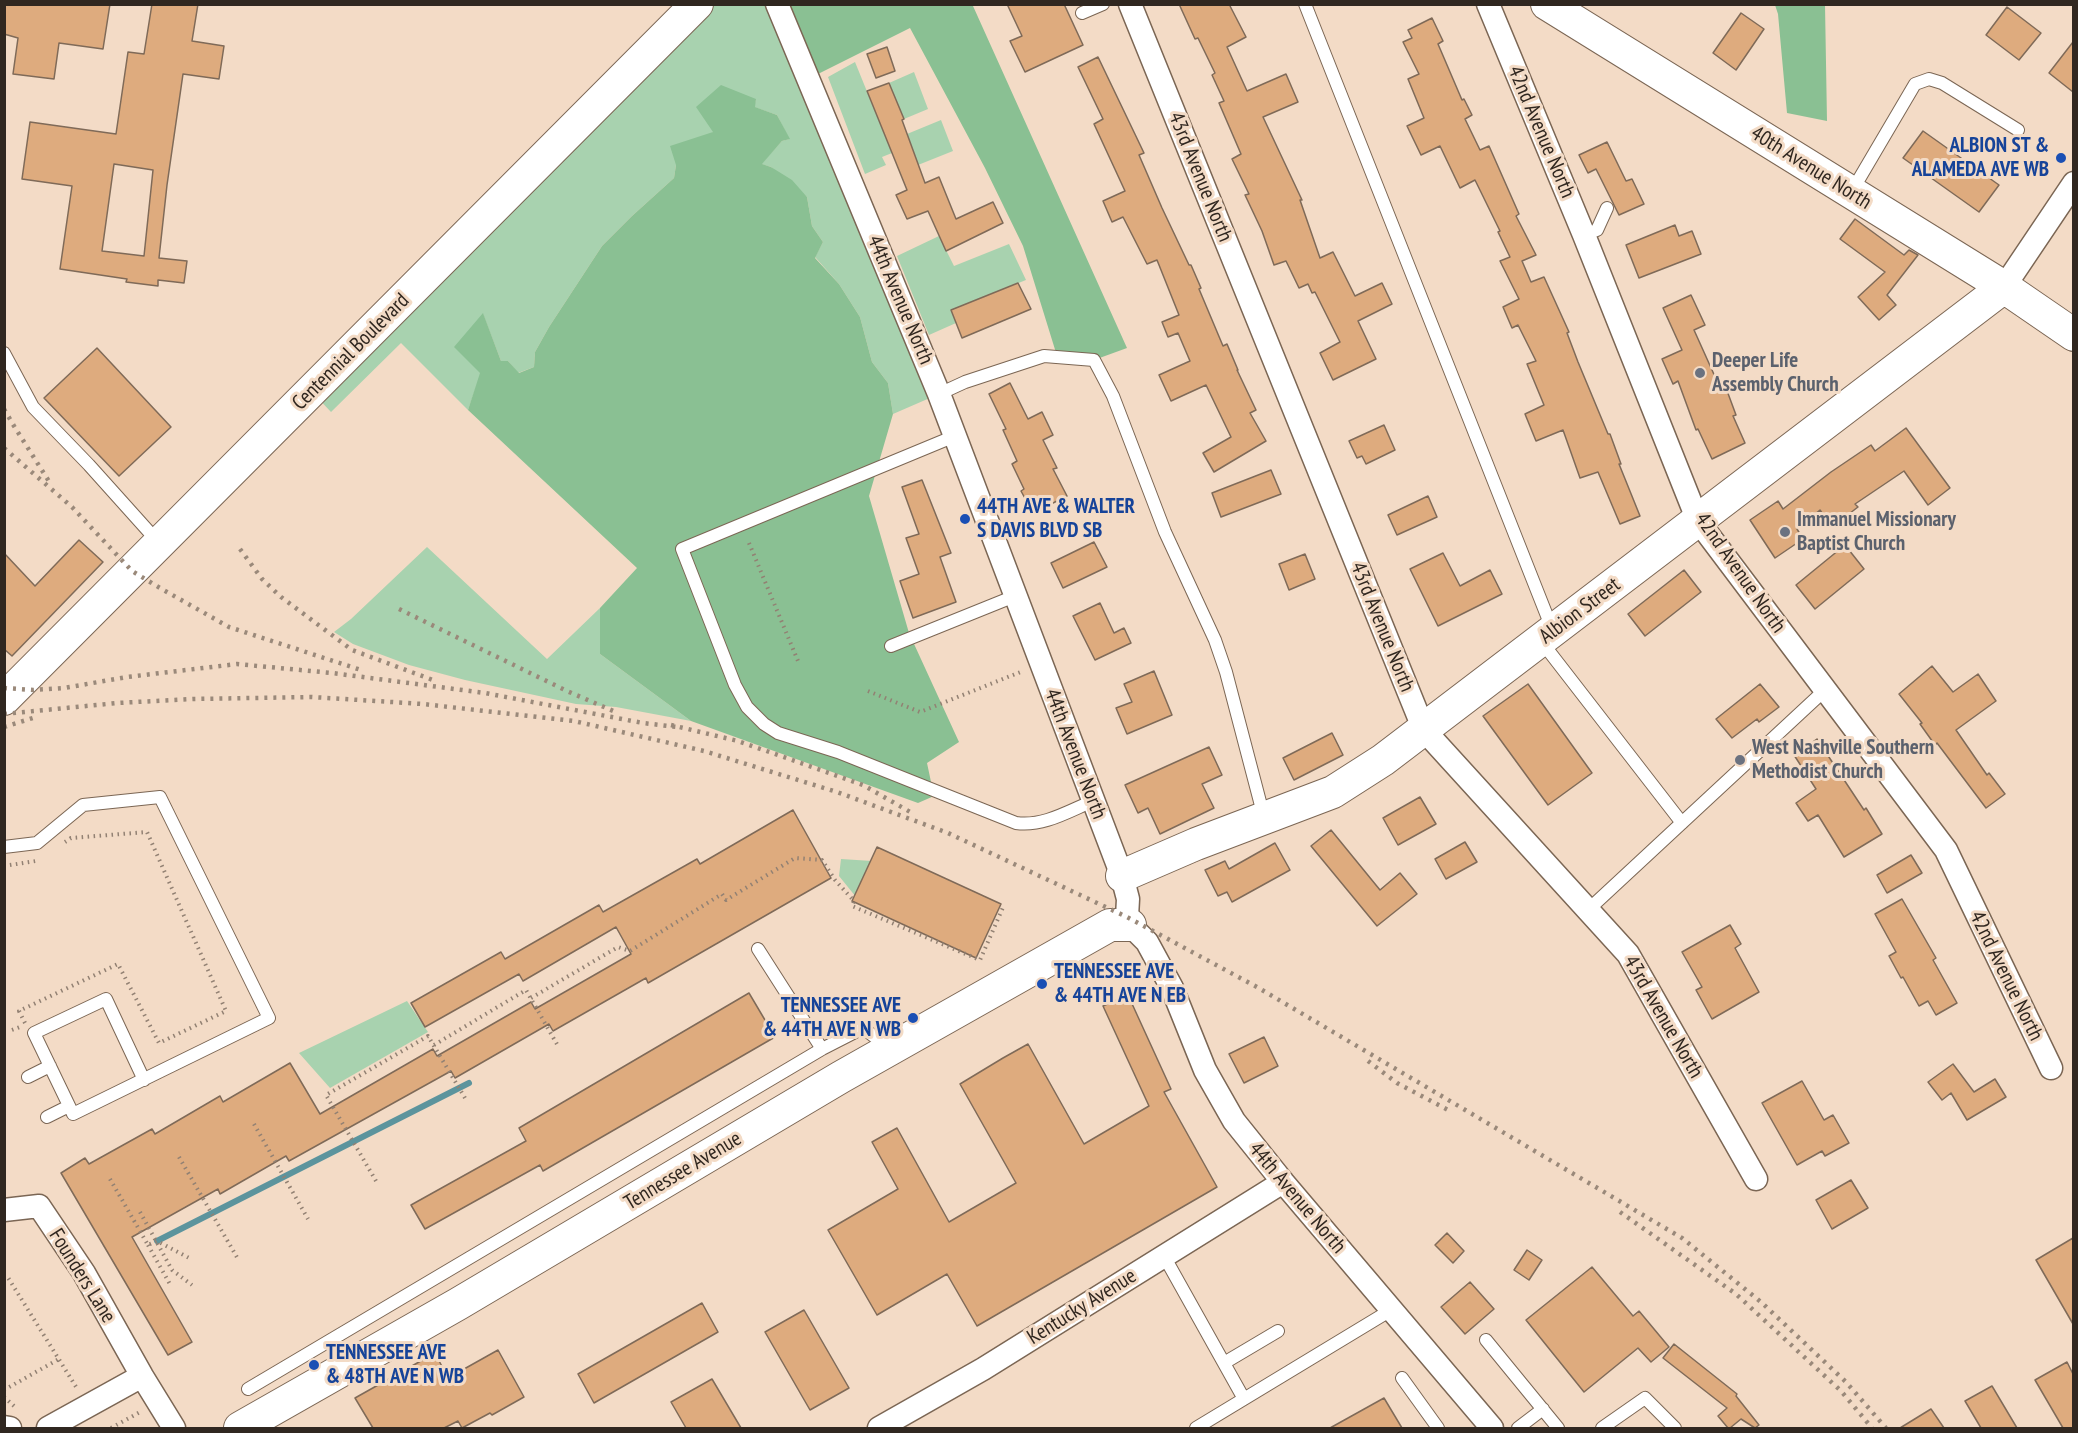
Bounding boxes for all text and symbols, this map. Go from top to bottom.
street label: 42nd Avenue North [1502,62,1580,202]
street label: 43rd Avenue North [1163,109,1237,245]
street label: 40th Avenue North [1746,121,1876,215]
place label: ALBION ST & ALAMEDA AVE WB [1912,133,2049,183]
marker: ALBION ST & ALAMEDA AVE WB [2054,151,2068,165]
street label: 44th Avenue North [862,232,938,368]
street label: Centennial Boulevard [287,288,415,416]
place label: Deeper Life Assembly Church [1712,348,1839,398]
marker: Deeper Life Assembly Church [1693,366,1707,380]
place label: 44TH AVE & WALTER S DAVIS BLVD SB [977,494,1135,544]
place label: Immanuel Missionary Baptist Church [1797,507,1956,557]
street label: 42nd Avenue North [1689,508,1791,638]
marker: 44TH AVE & WALTER S DAVIS BLVD SB [958,512,972,526]
marker: Immanuel Missionary Baptist Church [1778,525,1792,539]
street label: 43rd Avenue North [1345,559,1419,695]
street label: Albion Street [1535,572,1625,650]
street label: 44th Avenue North [1039,685,1111,823]
place label: West Nashville Southern Methodist Church [1752,735,1934,785]
marker: West Nashville Southern Methodist Church [1733,753,1747,767]
street label: 42nd Avenue North [1964,907,2048,1045]
street label: 43rd Avenue North [1618,951,1708,1083]
place label: TENNESSEE AVE & 44TH AVE N EB [1054,959,1186,1009]
marker: TENNESSEE AVE & 44TH AVE N EB [1035,977,1049,991]
place label: TENNESSEE AVE & 44TH AVE N WB [763,993,901,1043]
marker: TENNESSEE AVE & 44TH AVE N WB [906,1011,920,1025]
street label: Tennessee Avenue [620,1126,746,1216]
street label: 44th Avenue North [1243,1137,1351,1259]
street label: Founders Lane [43,1224,121,1328]
street label: Kentucky Avenue [1023,1264,1141,1350]
place label: TENNESSEE AVE & 48TH AVE N WB [326,1340,464,1390]
marker: TENNESSEE AVE & 48TH AVE N WB [307,1358,321,1372]

